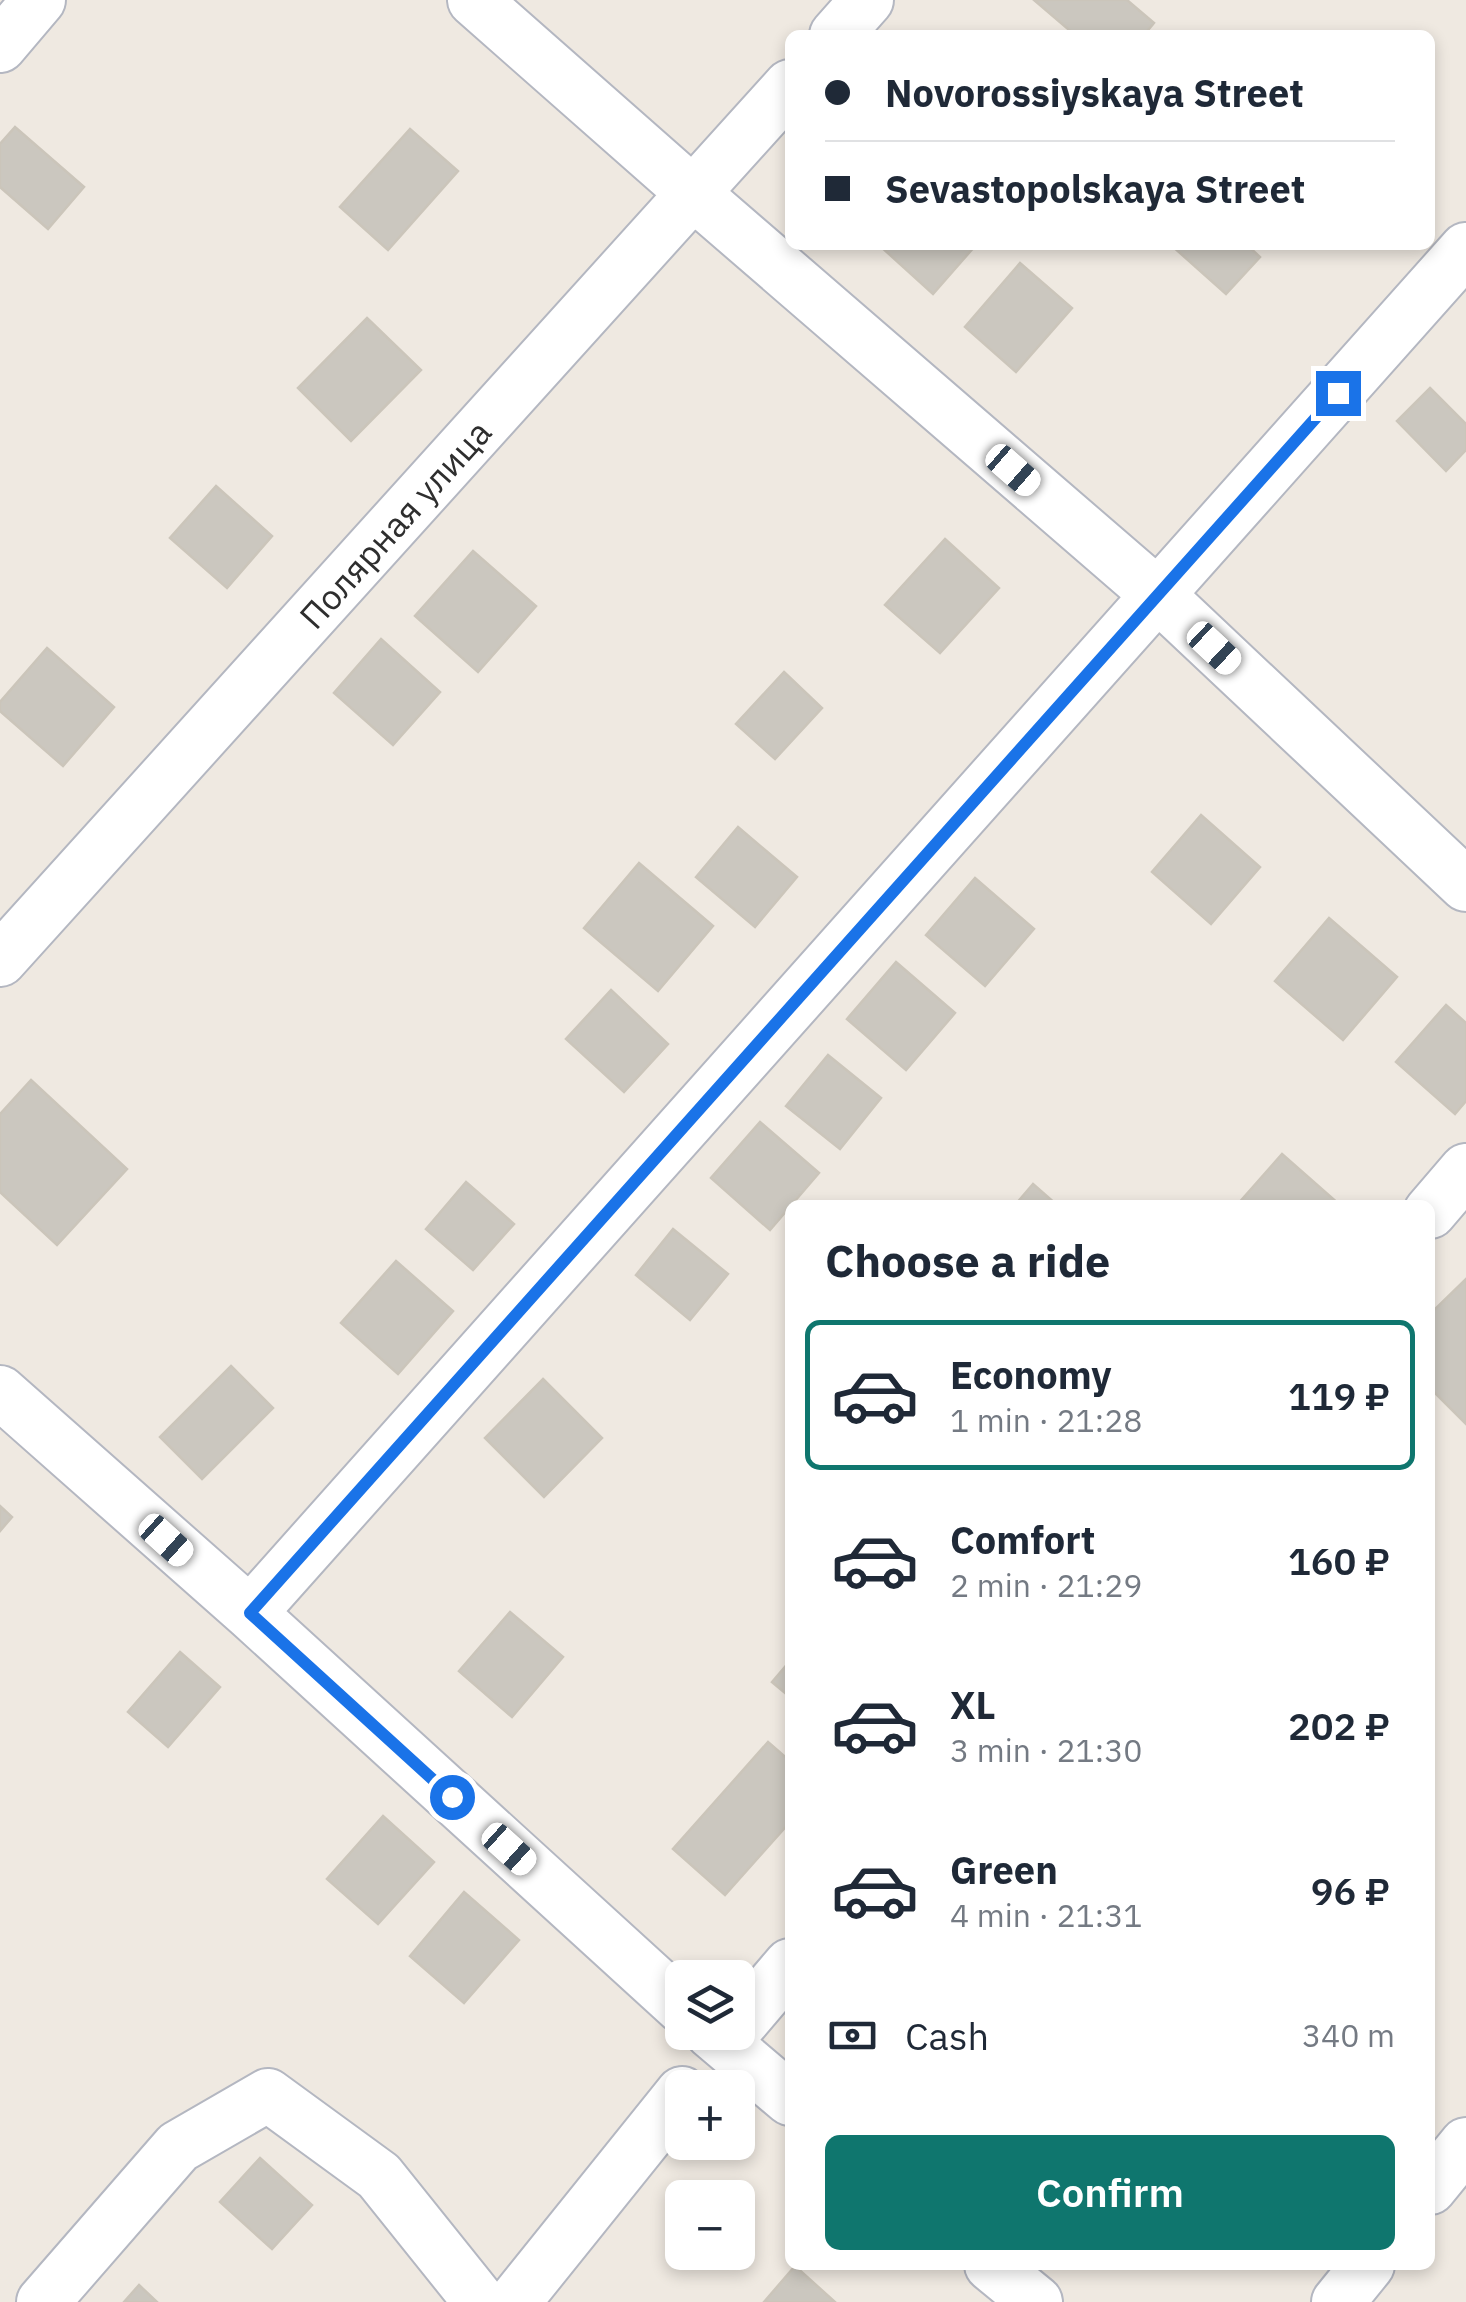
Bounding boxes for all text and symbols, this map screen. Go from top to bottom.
text: Novorossiyskaya Street [885,68,1304,117]
text: Sevastopolskaya Street [885,164,1305,213]
route end [1316,371,1361,416]
street label: Полярная улица [289,410,501,638]
car [981,439,1045,501]
car [1182,617,1246,679]
text: Choose a ride [825,1231,1110,1289]
icon: car [830,1350,920,1440]
text: Economy [950,1350,1112,1399]
text: 119 ₽ [1288,1371,1390,1420]
text: 1 min · 21:28 [950,1399,1143,1441]
car [134,1509,198,1571]
icon: car [830,1515,920,1605]
text: Comfort [950,1515,1095,1564]
text: 160 ₽ [1288,1536,1390,1585]
text: 2 min · 21:29 [950,1564,1143,1606]
icon: car [830,1680,920,1770]
text: XL [950,1680,996,1729]
text: 202 ₽ [1288,1701,1390,1750]
text: 3 min · 21:30 [950,1729,1143,1771]
route start [430,1775,475,1820]
car [477,1818,541,1880]
icon: car [830,1845,920,1935]
text: Green [950,1845,1058,1894]
text: 96 ₽ [1311,1866,1390,1915]
text: 4 min · 21:31 [950,1894,1143,1936]
map controls [665,1960,755,2270]
button: layers [665,1960,755,2050]
icon: cash [825,2008,880,2063]
text: Cash [905,2011,989,2060]
text: 340 m [1302,2014,1395,2056]
button: + [665,2070,755,2160]
button: Confirm [825,2135,1395,2250]
button: − [665,2180,755,2270]

